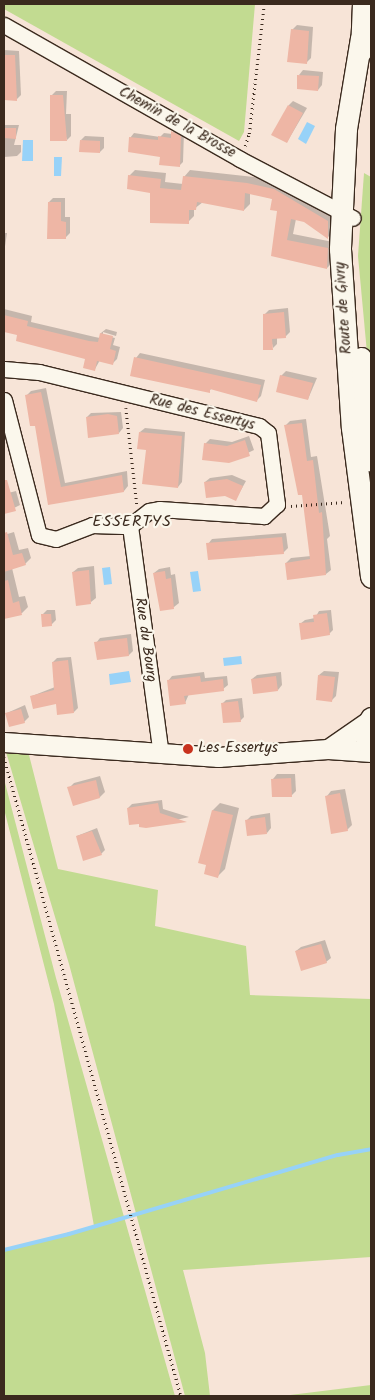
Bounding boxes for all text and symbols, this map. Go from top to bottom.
street label: Chemin de la Brosse [115,83,239,163]
street label: Route de Givry [332,261,356,355]
street label: Rue des Essertys [147,391,257,435]
district label: ESSERTYS [91,512,173,532]
street label: Rue du Bourg [130,597,160,683]
place label: Les Essertys [198,740,278,758]
marker: Les Essertys [182,743,194,755]

